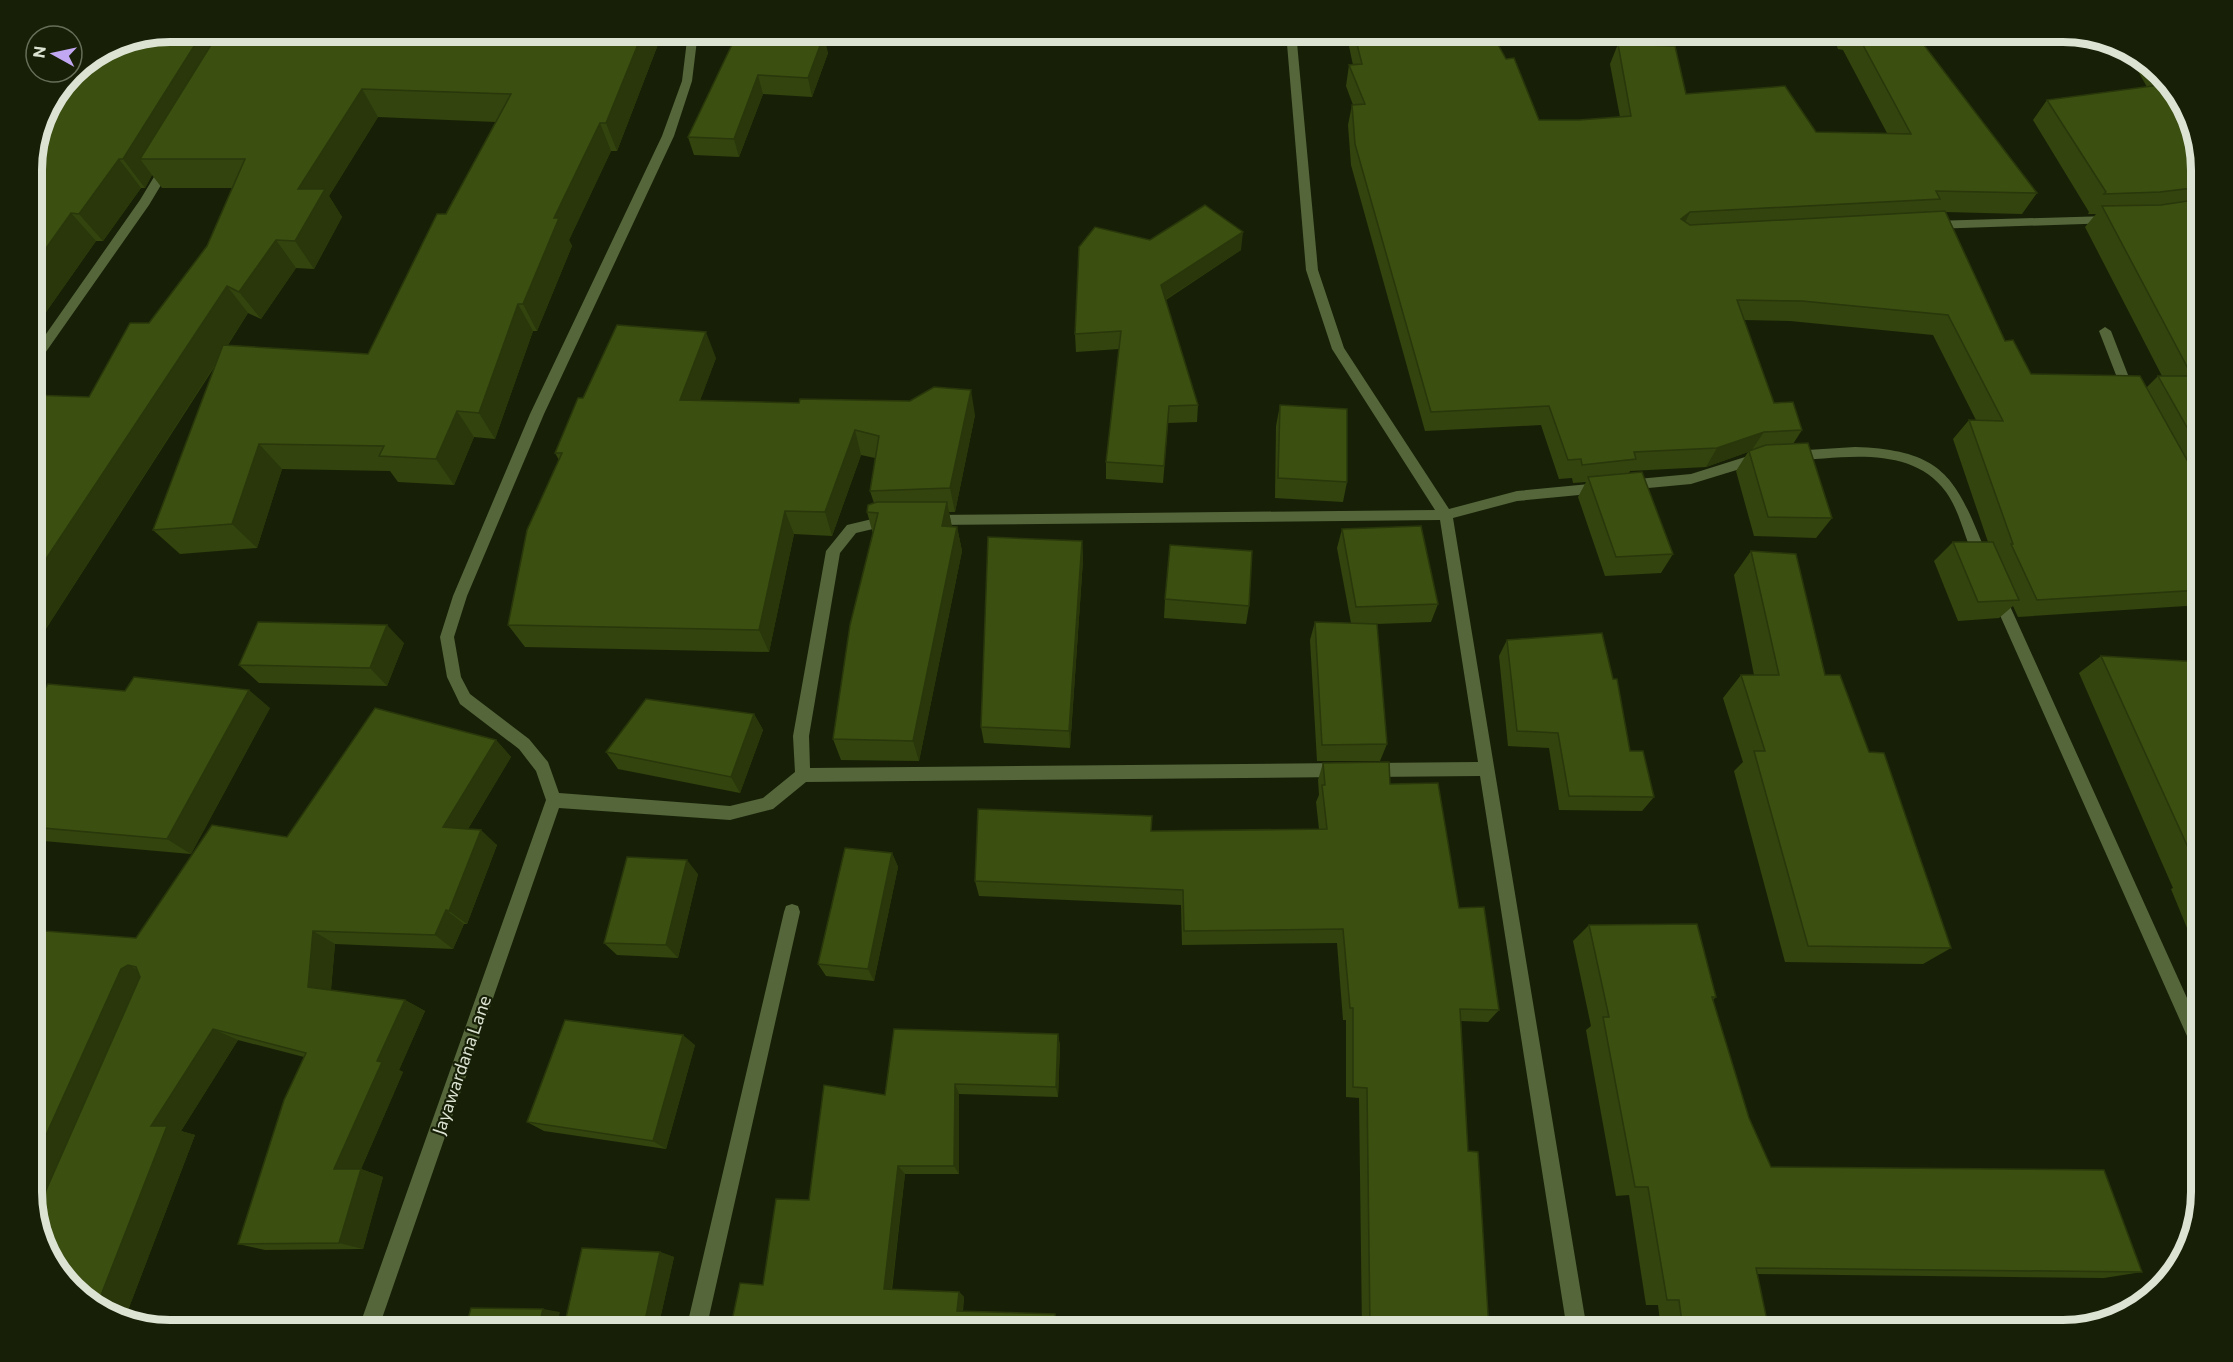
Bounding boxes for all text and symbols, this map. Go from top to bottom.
north arrow [24,24,84,84]
text: N [28,45,49,59]
street label: Jayawardana Lane [427,992,495,1138]

